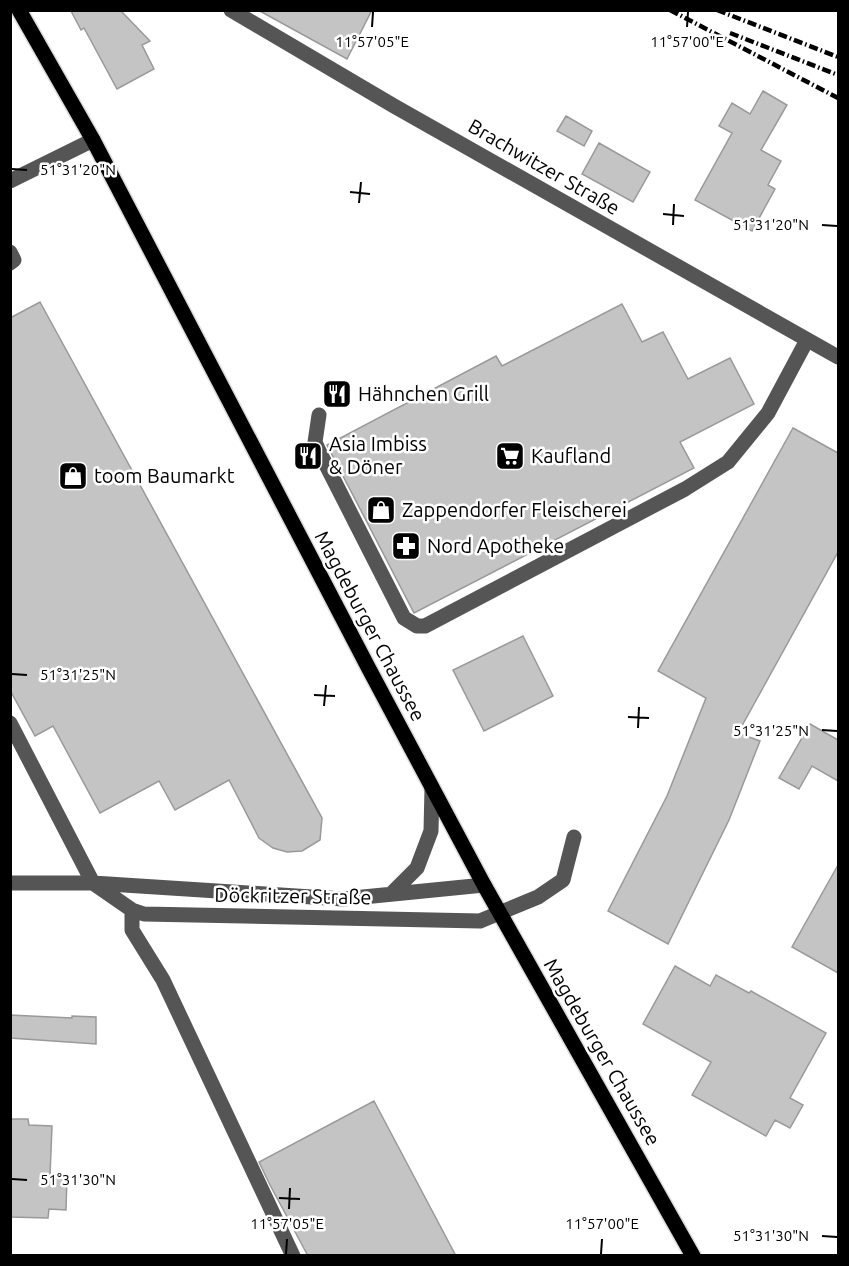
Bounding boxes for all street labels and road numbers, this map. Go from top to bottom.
street label: Brachwitzer Straße [464,114,624,219]
street label: Magdeburger Chaussee [310,527,430,725]
street label: Döckritzer Straße [214,883,372,908]
street label: Magdeburger Chaussee [539,954,665,1149]

